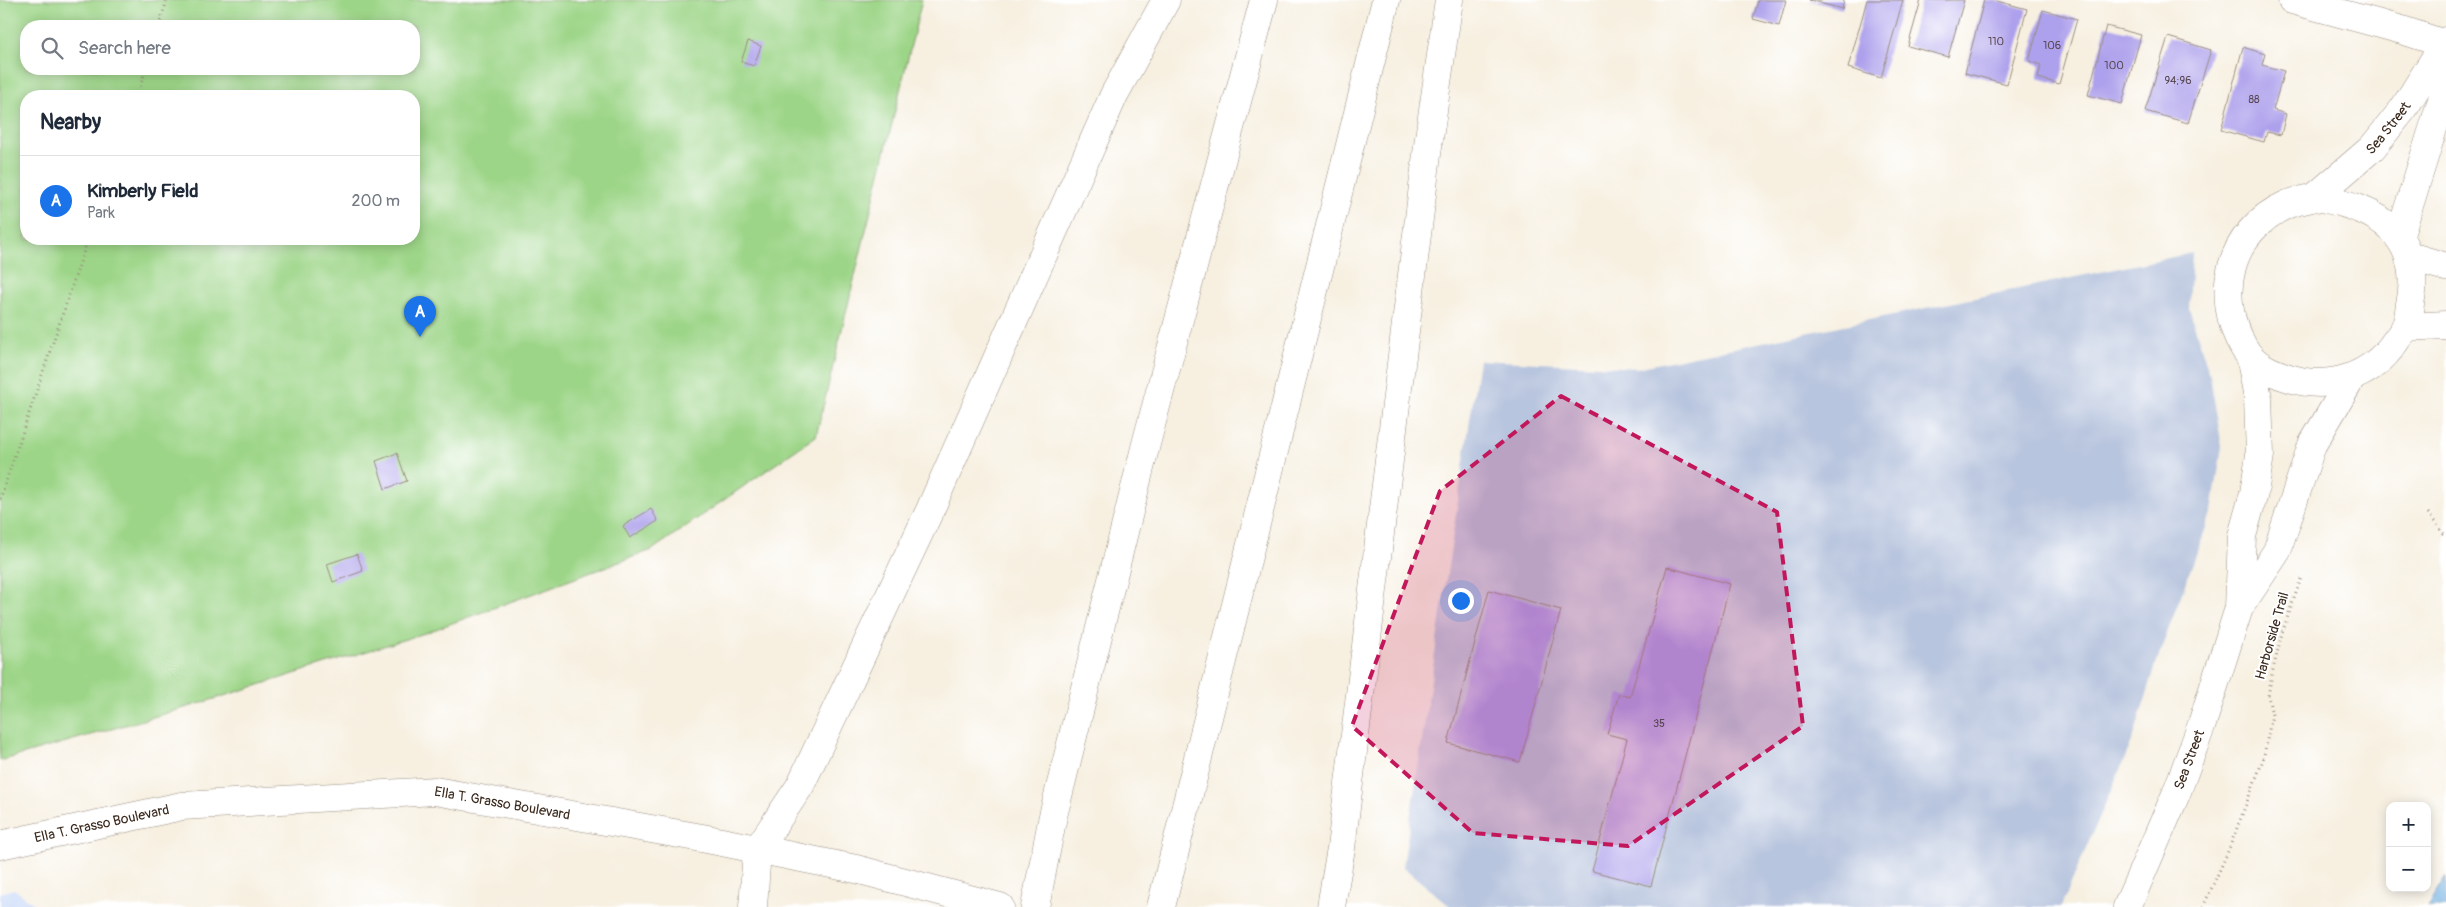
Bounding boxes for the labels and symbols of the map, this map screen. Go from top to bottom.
house number: 110 [1988,35,2004,48]
house number: 106 [2043,39,2061,52]
house number: 100 [2104,59,2124,72]
house number: 94;96 [2164,74,2192,87]
house number: 88 [2248,93,2260,106]
street label: Sea Street [2362,98,2415,158]
pin: A [404,296,436,337]
your location [1448,588,1474,614]
street label: Harborside Trail [2251,590,2293,682]
house number: 35 [1653,717,1665,730]
street label: Sea Street [2170,727,2208,792]
street label: Ella T. Grasso Boulevard [433,783,572,823]
street label: Ella T. Grasso Boulevard [33,800,171,846]

